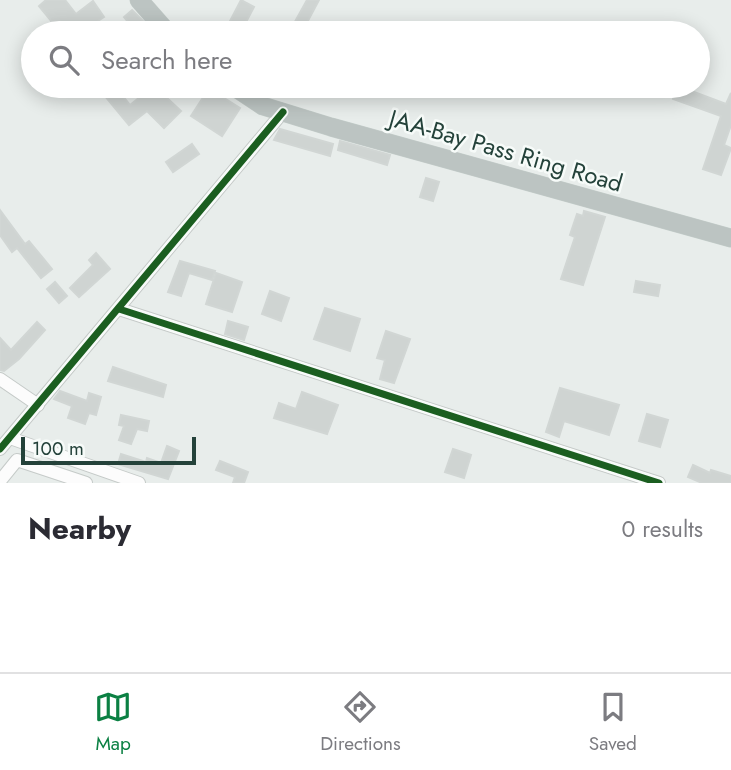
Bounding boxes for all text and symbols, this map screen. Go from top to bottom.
search box [21,21,710,98]
icon: search [45,41,83,79]
text: Search here [101,41,233,79]
street label: JAA-Bay Pass Ring Road [382,100,627,201]
scale bar [21,434,196,466]
text: 100 m [32,435,84,462]
text: Nearby [28,507,131,550]
text: 0 results [621,512,703,546]
tab: Map [94,688,132,757]
tab: Directions [320,688,401,757]
tab: Saved [589,688,637,757]

